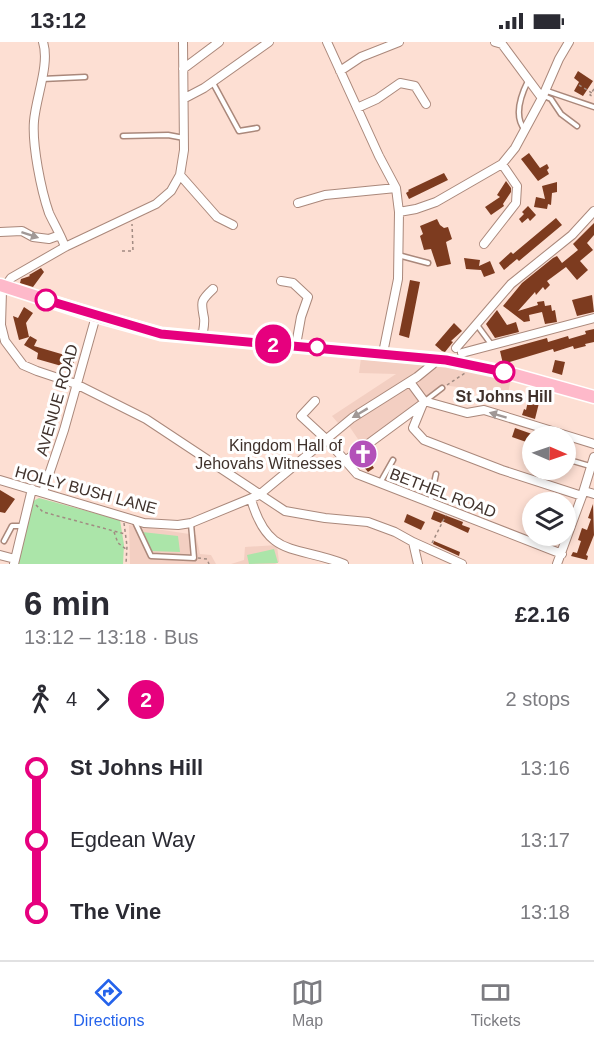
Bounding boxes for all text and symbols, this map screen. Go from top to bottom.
text: 13:12 [30,8,86,33]
one-way arrow [22,230,40,240]
unlabelled marker [35,289,57,311]
line badge: 2 [254,324,292,364]
text: 2 [267,333,279,356]
unlabelled marker [308,338,326,356]
street label: AVENUE ROAD [33,342,81,458]
marker: St Johns Hill [493,361,515,383]
place label: St Johns Hill [456,388,552,405]
one-way arrow [352,408,368,419]
one-way arrow [489,410,507,419]
north arrow [522,426,576,480]
map controls [522,426,576,546]
place label: Kingdom Hall of Jehovahs Witnesses [195,437,343,472]
church icon: Kingdom Hall of Jehovahs Witnesses [347,438,379,470]
street label: HOLLY BUSH LANE [13,463,159,517]
street label: BETHEL ROAD [388,465,498,521]
button: layers [522,492,576,546]
text: 6 min [24,585,110,622]
text: £2.16 [515,602,570,627]
text: 13:12 – 13:18 · Bus [24,626,199,648]
icon: walk [24,683,57,716]
icon: forward [86,683,119,716]
text: 4 [66,688,77,710]
text: 2 [140,688,152,711]
text: 2 stops [506,688,570,710]
text: St Johns Hill [70,755,203,780]
text: 13:16 [520,757,570,779]
text: Egdean Way [70,827,195,852]
text: 13:17 [520,829,570,851]
text: The Vine [70,899,161,924]
text: 13:18 [520,901,570,923]
tab: Directions [73,976,144,1030]
tab: Map [291,976,324,1030]
tab: Tickets [471,976,521,1030]

